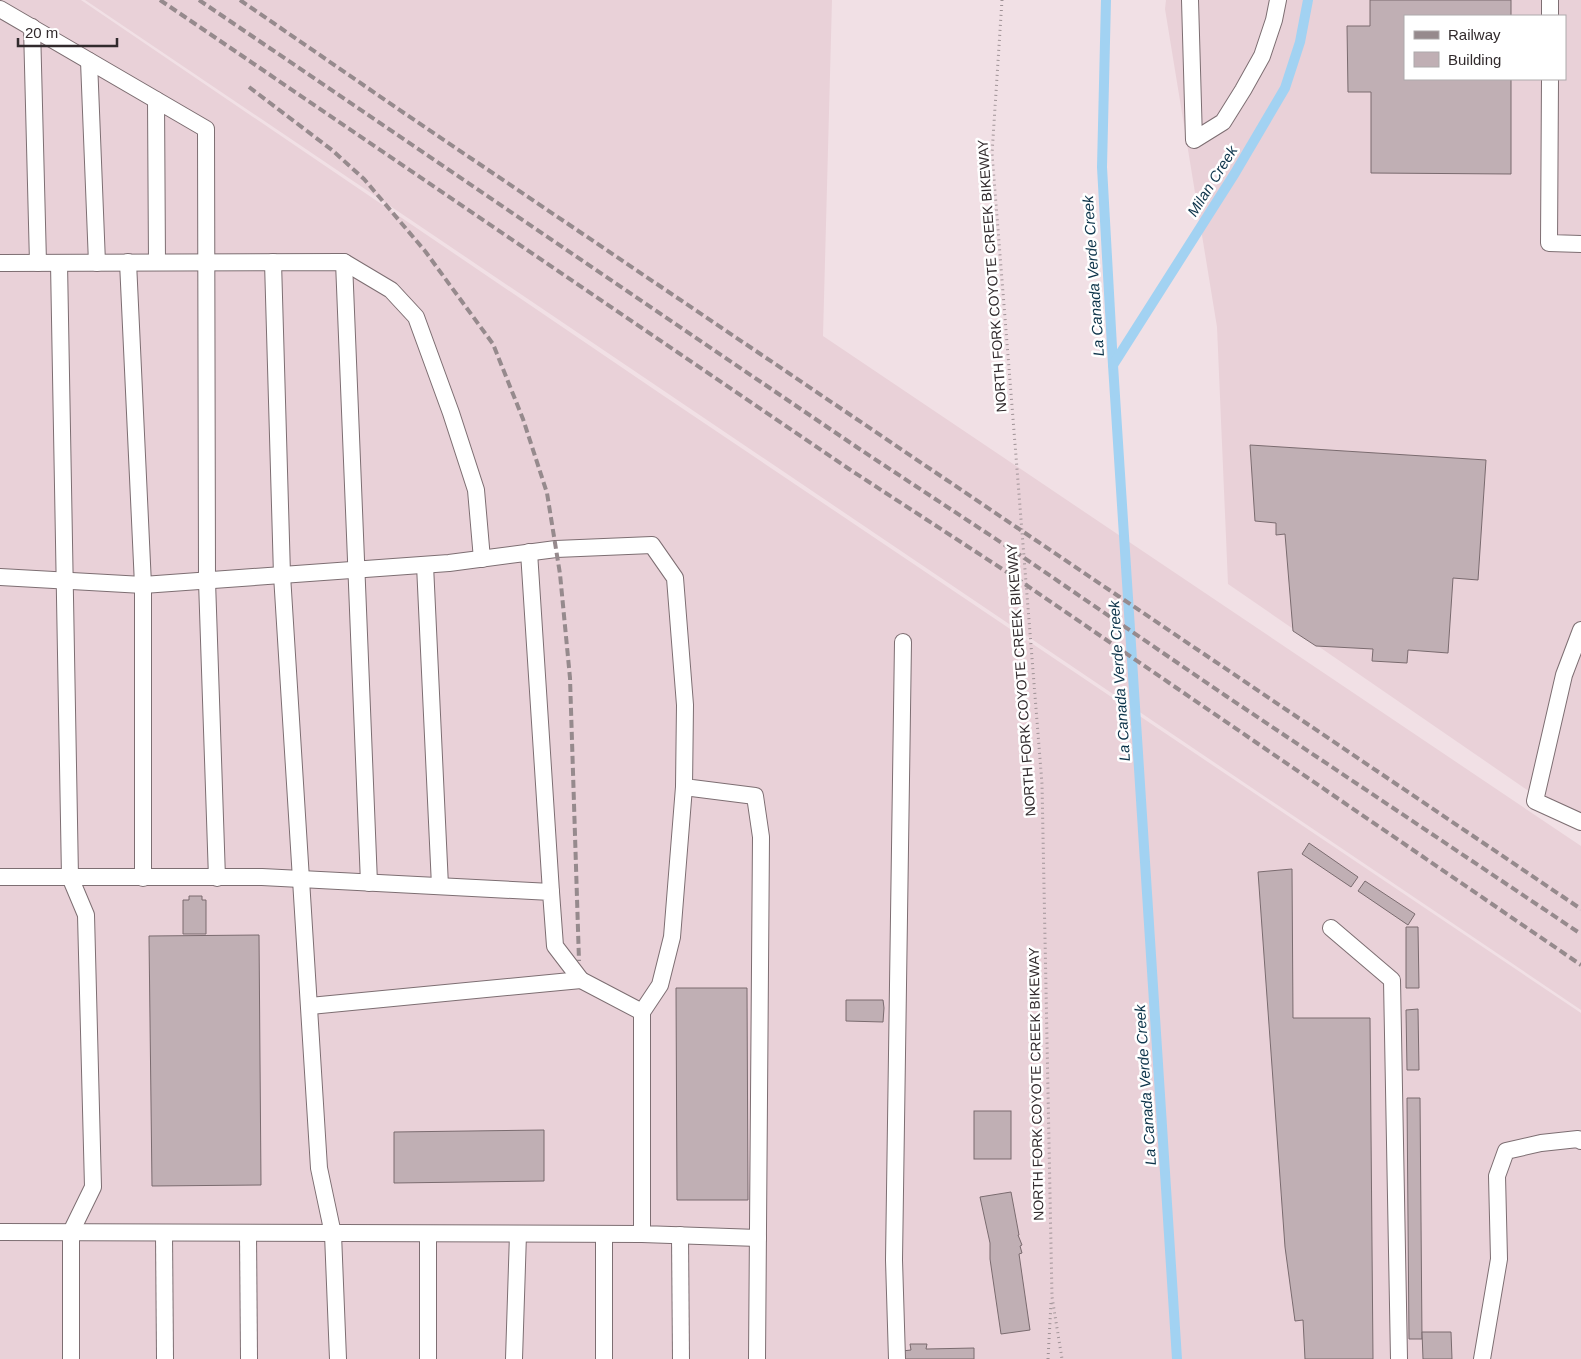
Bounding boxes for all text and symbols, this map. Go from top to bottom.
scale bar [18,15,116,47]
legend [1404,15,1566,80]
text: 20 m [25,24,58,41]
text: Railway [1448,26,1501,43]
text: Building [1448,51,1501,68]
street label: NORTH FORK COYOTE CREEK BIKEWAY [974,138,1010,413]
water label: Milan Creek [1184,141,1241,219]
water label: La Canada Verde Creek [1079,194,1107,357]
street label: NORTH FORK COYOTE CREEK BIKEWAY [1003,542,1039,817]
water label: La Canada Verde Creek [1105,599,1133,762]
street label: NORTH FORK COYOTE CREEK BIKEWAY [1026,946,1046,1221]
water label: La Canada Verde Creek [1131,1003,1159,1166]

